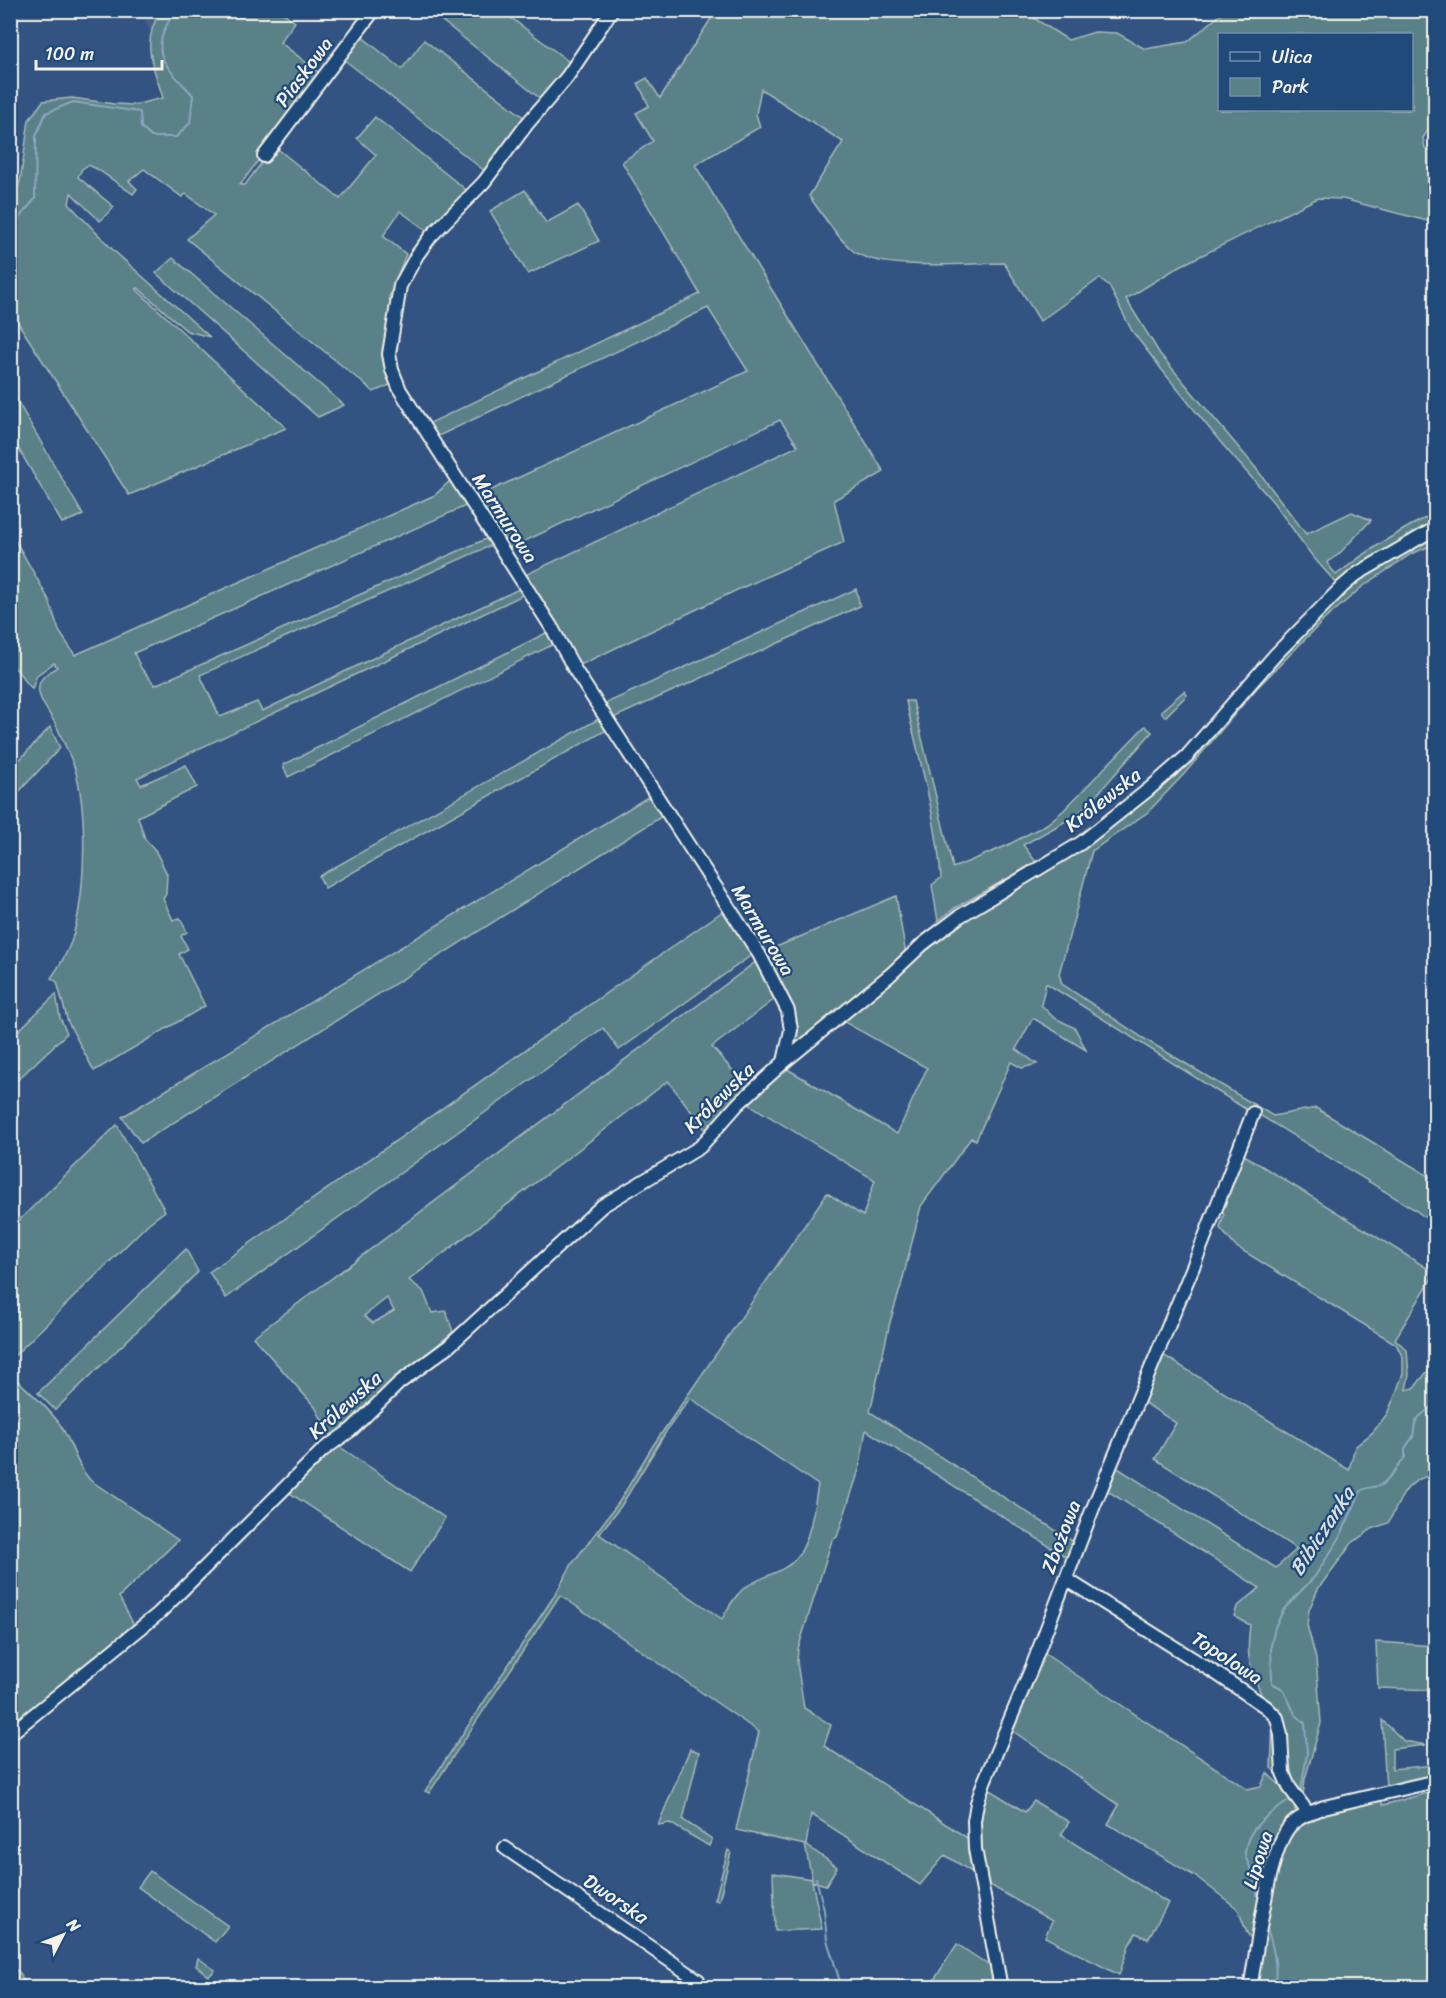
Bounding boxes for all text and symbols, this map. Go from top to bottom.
street label: Piaskowa [266,29,342,115]
scale bar [36,33,162,71]
legend [1218,33,1413,111]
text: 100 m [45,38,94,70]
text: Ulica [1272,41,1313,73]
text: Park [1272,71,1309,103]
street label: Marmurowa [462,465,548,571]
street label: Królewska [1057,758,1150,842]
street label: Marmurowa [722,877,804,983]
street label: Królewska [675,1053,764,1142]
street label: Królewska [300,1361,391,1448]
water label: Bibiczanka [1279,1477,1366,1583]
street label: Zbożowa [1031,1495,1091,1579]
street label: Topolowa [1184,1622,1270,1694]
street label: Lipowa [1233,1827,1283,1893]
street label: Dworska [576,1864,657,1934]
north arrow [33,1905,93,1965]
text: N [59,1911,89,1940]

